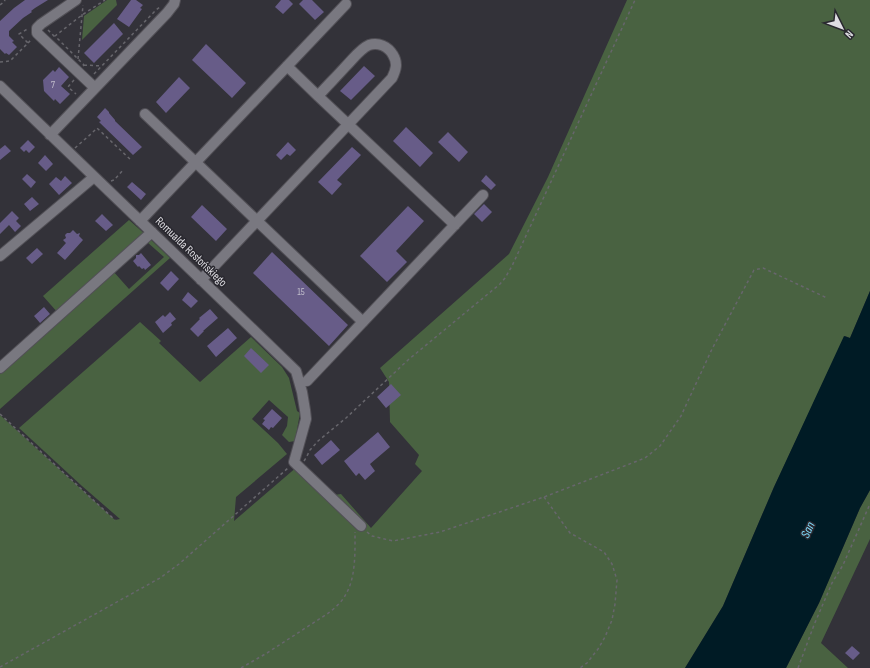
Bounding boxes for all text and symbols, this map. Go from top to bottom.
north arrow [822,8,862,48]
text: N [842,28,856,41]
house number: 7 [51,79,55,91]
street label: Romualda Rosłońskiego [152,214,230,290]
house number: 15 [297,286,305,298]
water label: San [797,519,819,541]

